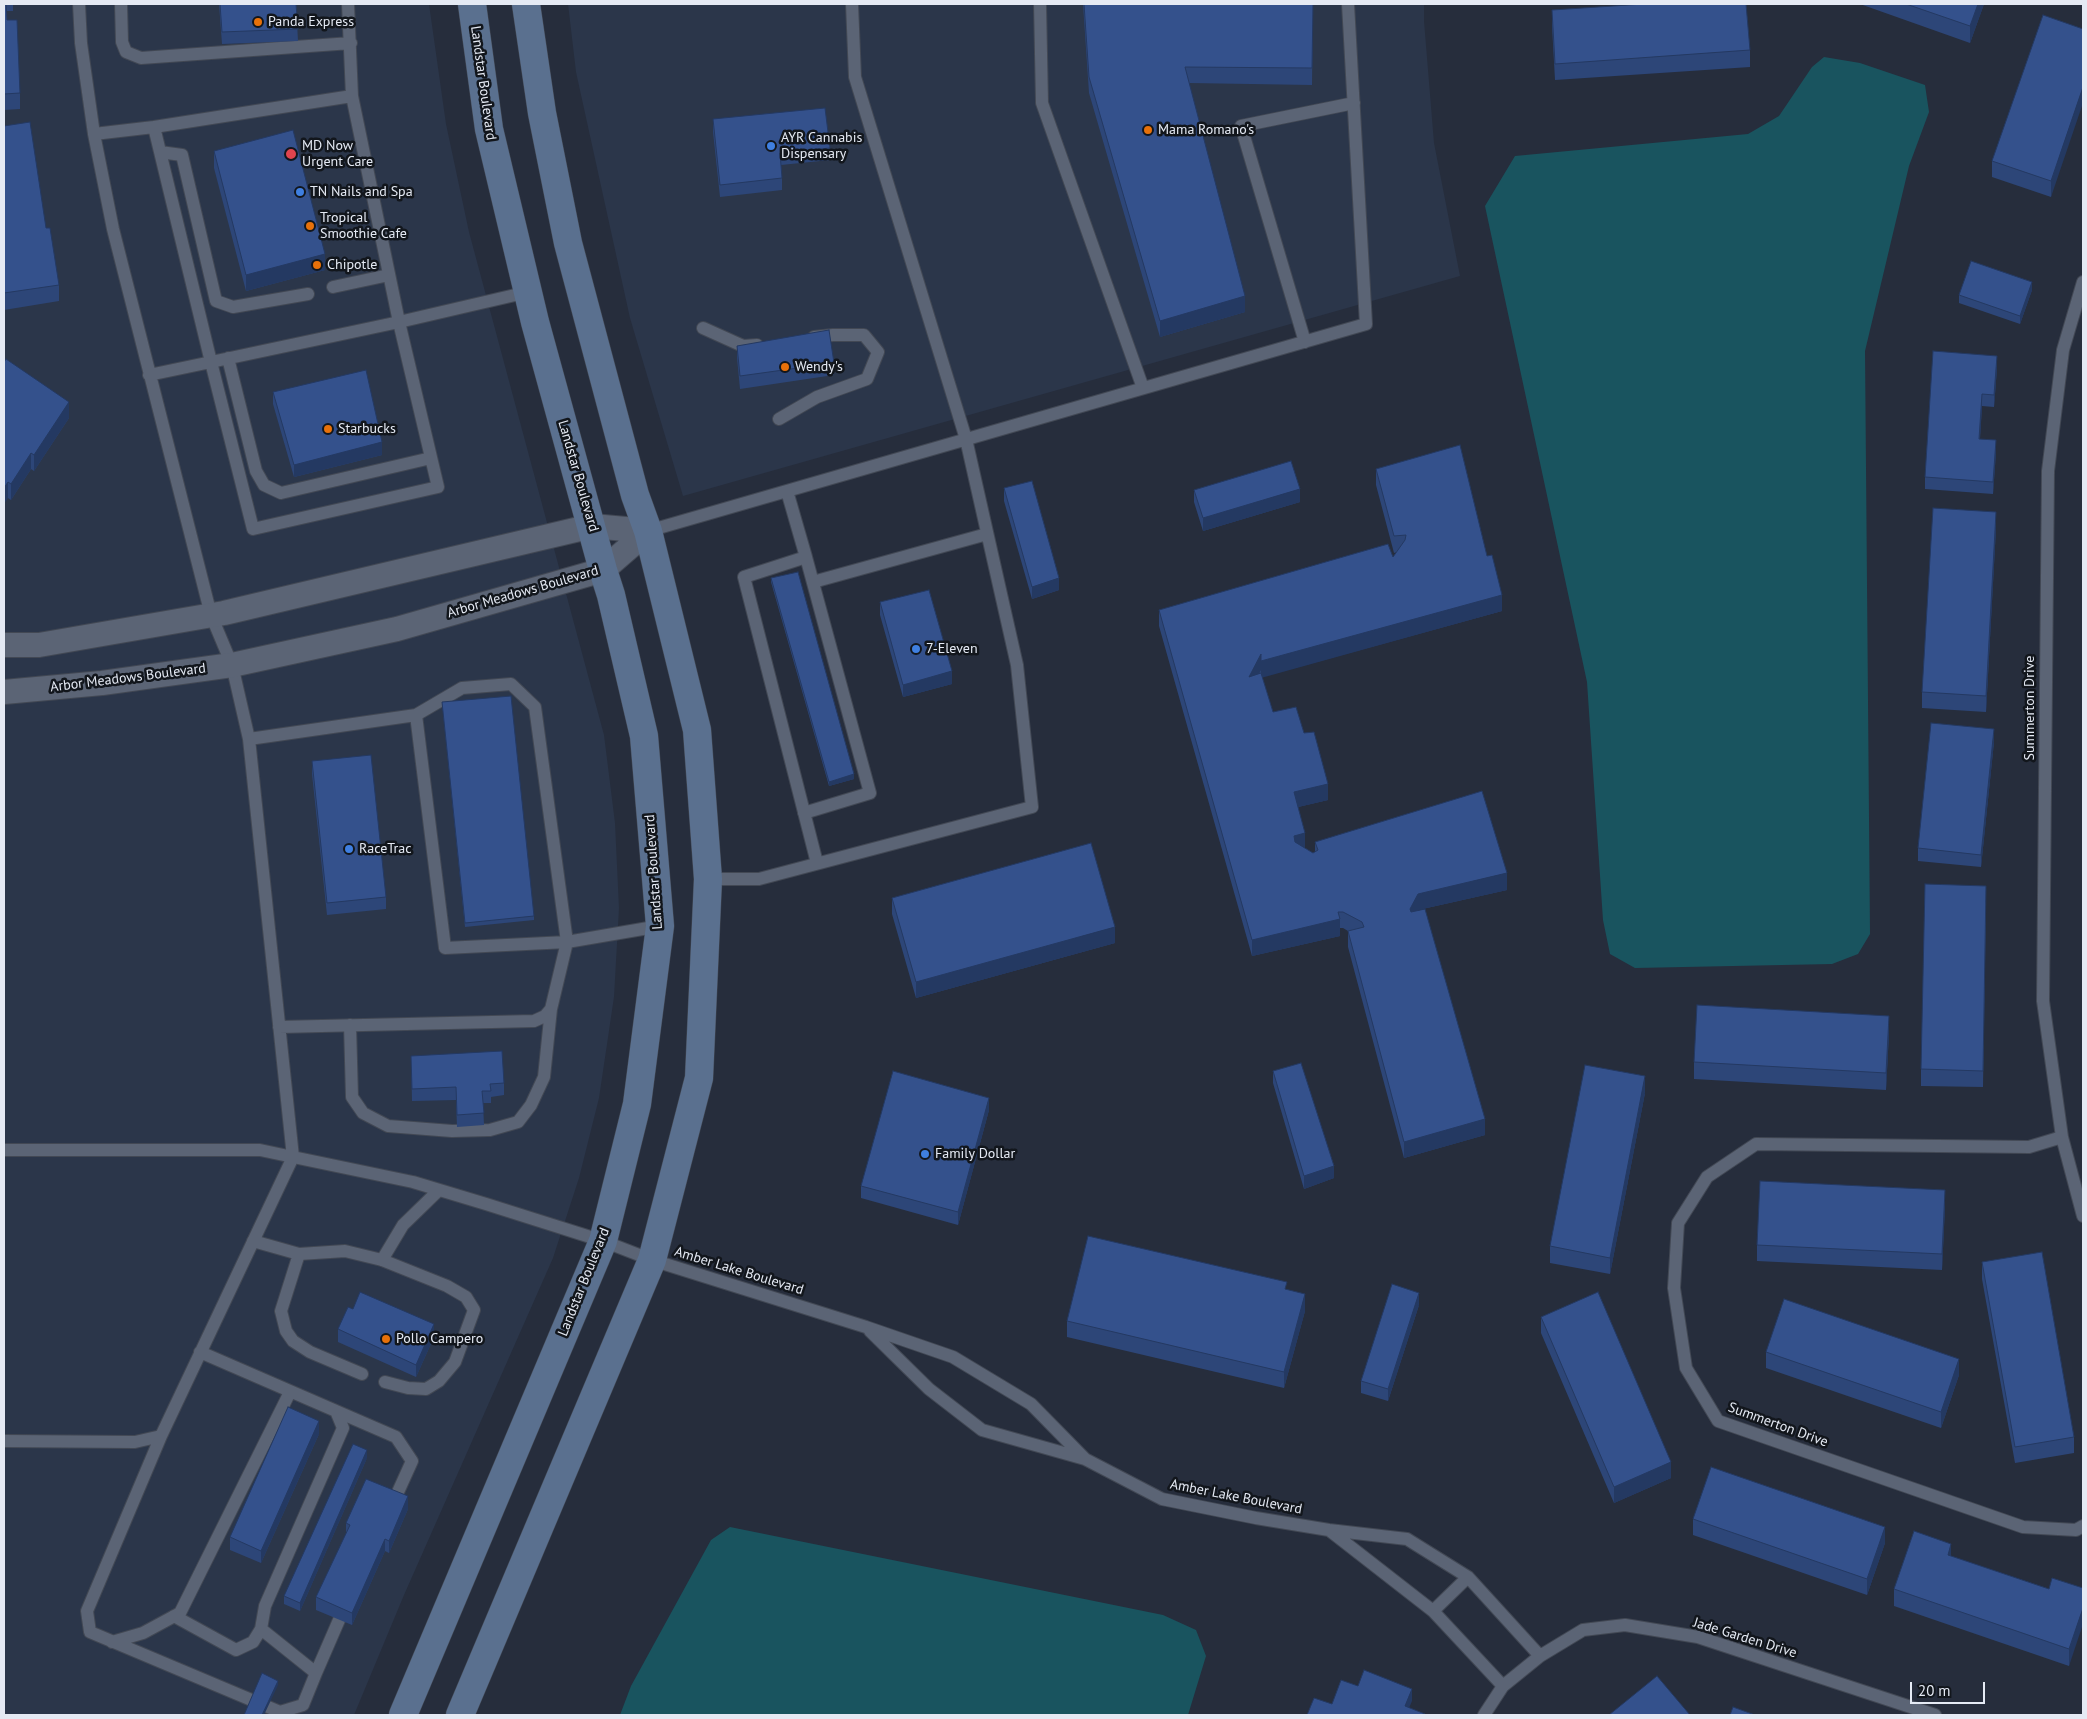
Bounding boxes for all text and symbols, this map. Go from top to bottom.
place label: Panda Express [268,14,354,30]
marker: Panda Express [252,16,264,28]
street label: Landstar Boulevard [467,25,499,141]
place label: Mama Romano's [1158,122,1254,138]
marker: Mama Romano's [1142,124,1154,136]
place label: AYR Cannabis Dispensary [781,130,862,162]
place label: MD Now Urgent Care [302,138,373,170]
marker: AYR Cannabis Dispensary [765,140,777,152]
marker: MD Now Urgent Care [284,147,298,161]
place label: TN Nails and Spa [310,184,413,200]
marker: TN Nails and Spa [294,186,306,198]
place label: Tropical Smoothie Cafe [320,210,407,242]
marker: Tropical Smoothie Cafe [304,220,316,232]
place label: Chipotle [327,257,377,273]
marker: Chipotle [311,259,323,271]
place label: Wendy's [795,359,843,375]
marker: Wendy's [779,361,791,373]
street label: Landstar Boulevard [554,418,602,534]
place label: Starbucks [338,421,396,437]
marker: Starbucks [322,423,334,435]
street label: Arbor Meadows Boulevard [445,562,601,622]
place label: 7-Eleven [926,641,978,657]
marker: 7-Eleven [910,643,922,655]
street label: Summerton Drive [2022,656,2038,760]
street label: Arbor Meadows Boulevard [49,660,207,696]
street label: Landstar Boulevard [642,814,666,930]
place label: RaceTrac [359,841,412,857]
marker: RaceTrac [343,843,355,855]
place label: Family Dollar [935,1146,1015,1162]
marker: Family Dollar [919,1148,931,1160]
street label: Landstar Boulevard [555,1225,613,1339]
street label: Amber Lake Boulevard [672,1243,806,1299]
place label: Pollo Campero [396,1331,483,1347]
marker: Pollo Campero [380,1333,392,1345]
street label: Summerton Drive [1726,1399,1830,1451]
street label: Amber Lake Boulevard [1169,1476,1303,1518]
street label: Jade Garden Drive [1691,1614,1799,1662]
scale bar [1912,1672,1987,1704]
text: 20 m [1918,1681,1951,1700]

